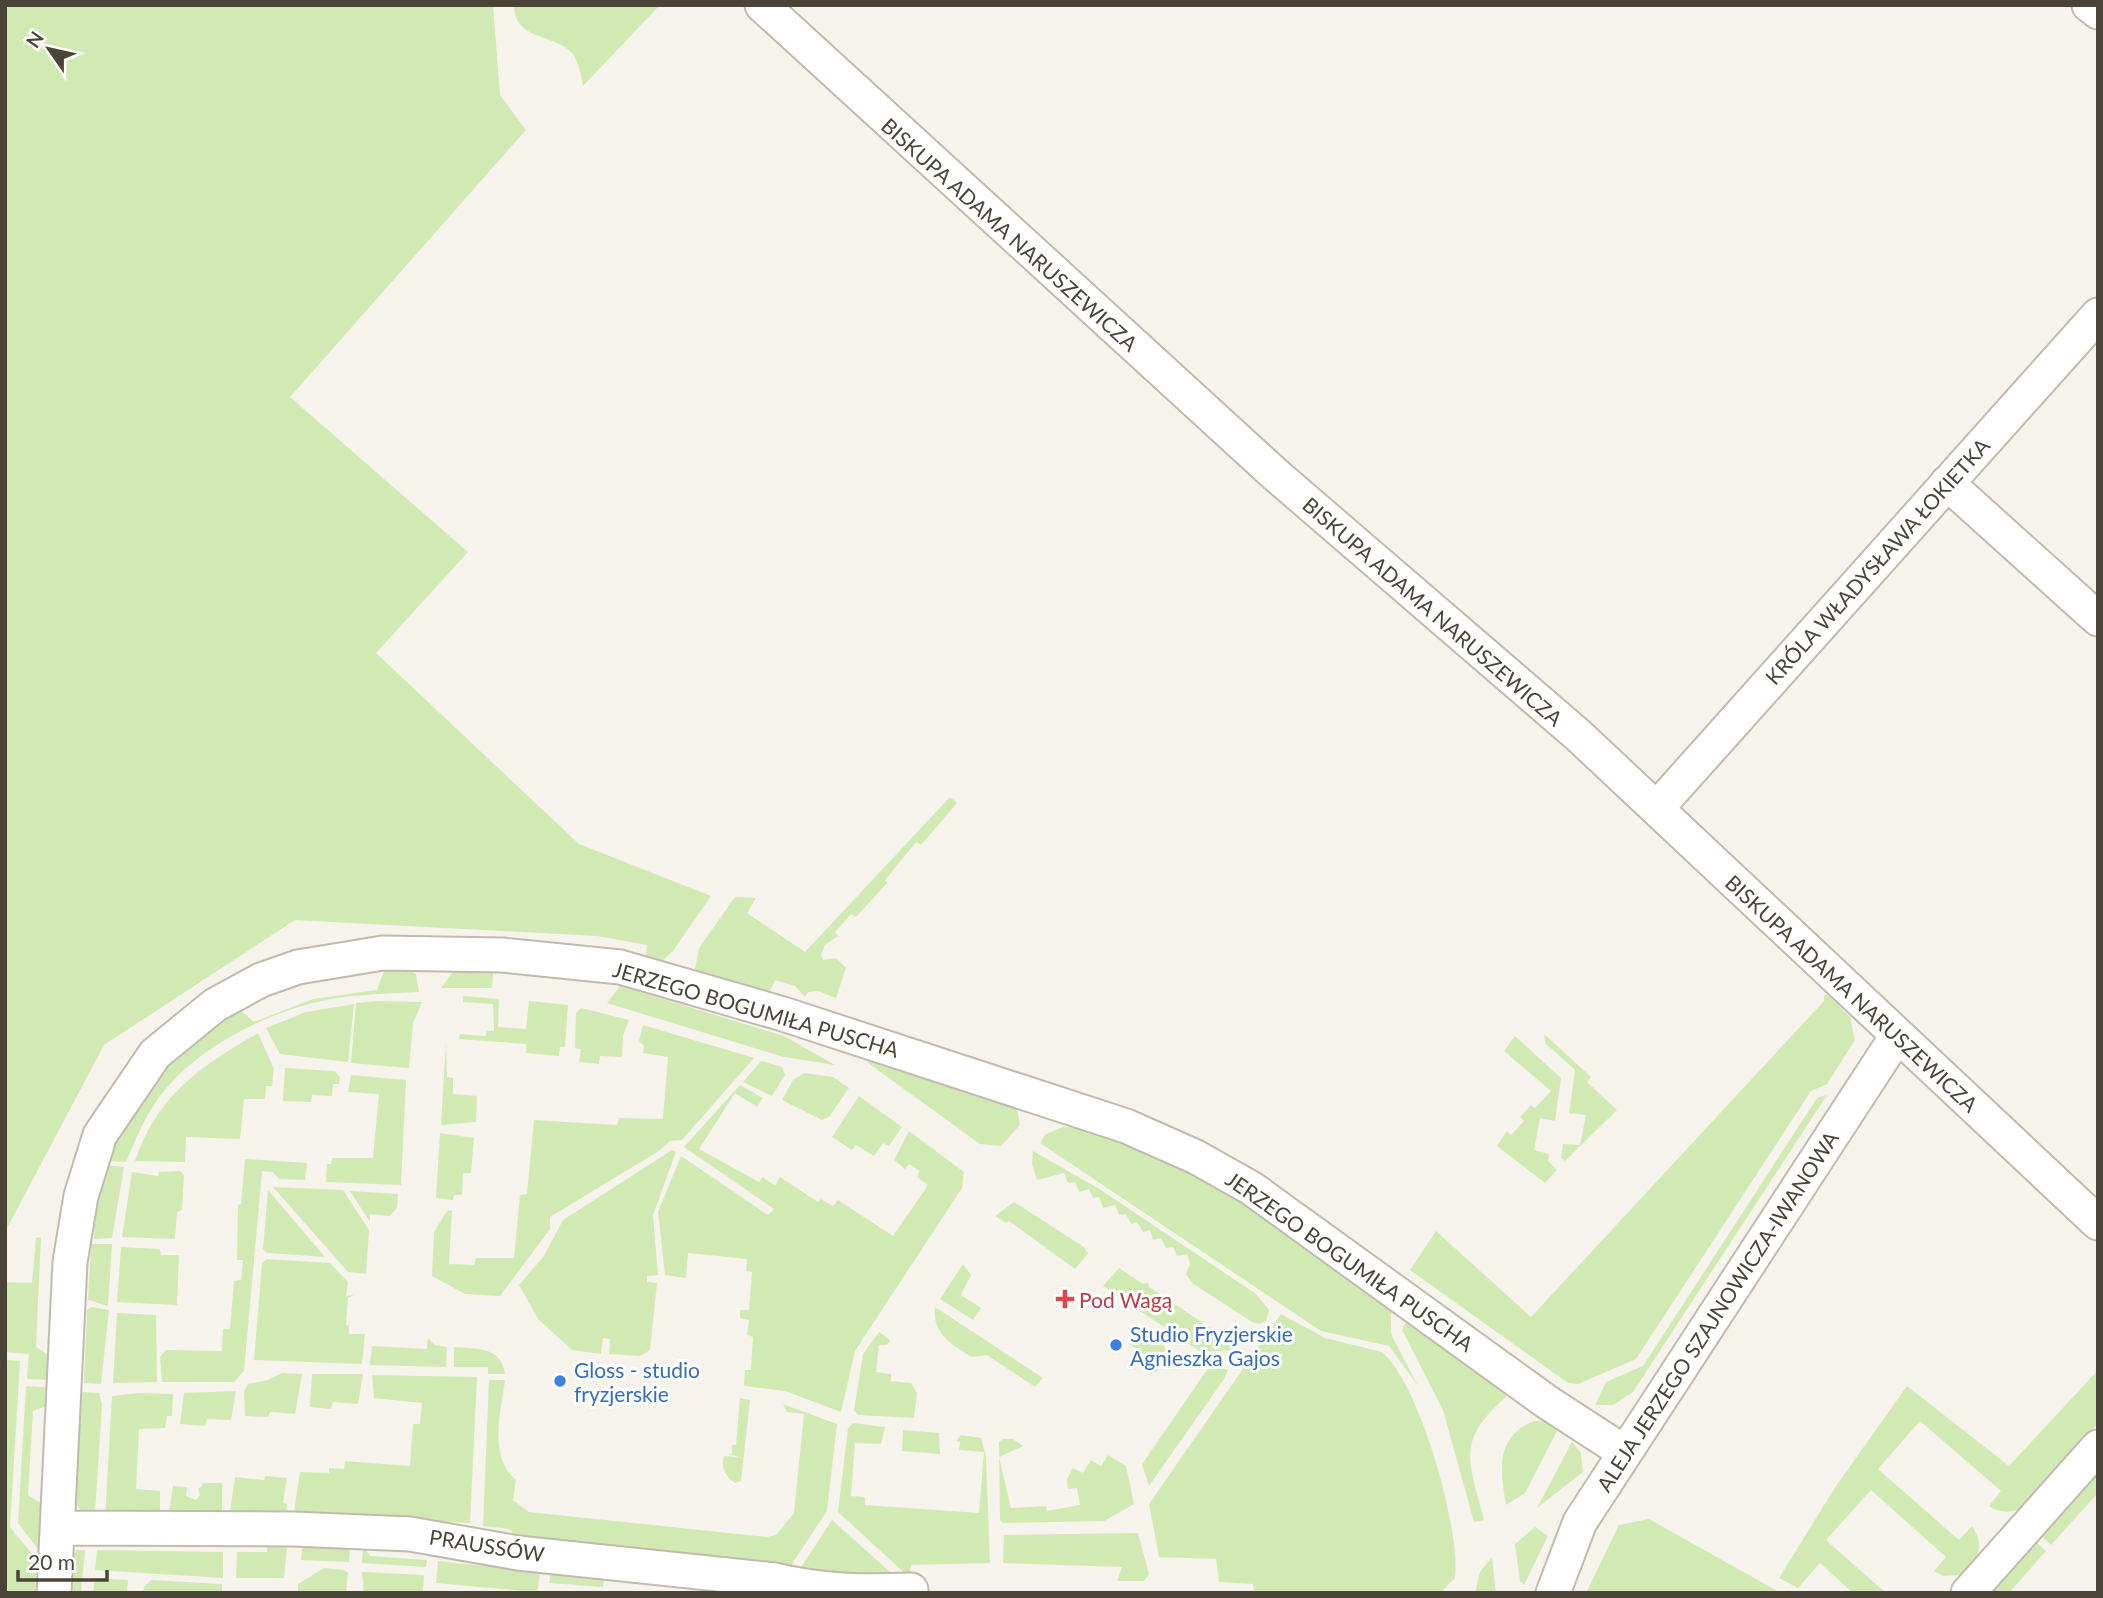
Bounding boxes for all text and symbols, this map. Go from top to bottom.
north arrow [14,14,84,84]
text: N [21,27,48,52]
street label: BISKUPA ADAMA NARUSZEWICZA [877,112,1144,356]
street label: KRÓLA WŁADYSŁAWA ŁOKIETKA [1760,432,1995,689]
street label: BISKUPA ADAMA NARUSZEWICZA [1298,491,1568,731]
street label: BISKUPA ADAMA NARUSZEWICZA [1721,869,1984,1117]
street label: JERZEGO BOGUMIŁA PUSCHA [610,956,903,1062]
street label: ALEJA JERZEGO SZAJNOWICZA-IWANOWA [1591,1125,1844,1496]
street label: JERZEGO BOGUMIŁA PUSCHA [1221,1166,1479,1357]
place label: Pod Wagą [1079,1287,1173,1312]
marker: Pod Wagą [1057,1291,1073,1307]
place label: Studio Fryzjerskie Agnieszka Gajos [1130,1321,1293,1370]
marker: Studio Fryzjerskie Agnieszka Gajos [1108,1337,1124,1353]
place label: Gloss - studio fryzjerskie [574,1357,700,1406]
marker: Gloss - studio fryzjerskie [552,1373,568,1389]
street label: PRAUSSÓW [428,1524,547,1566]
scale bar [18,1538,107,1582]
text: 20 m [28,1549,75,1574]

